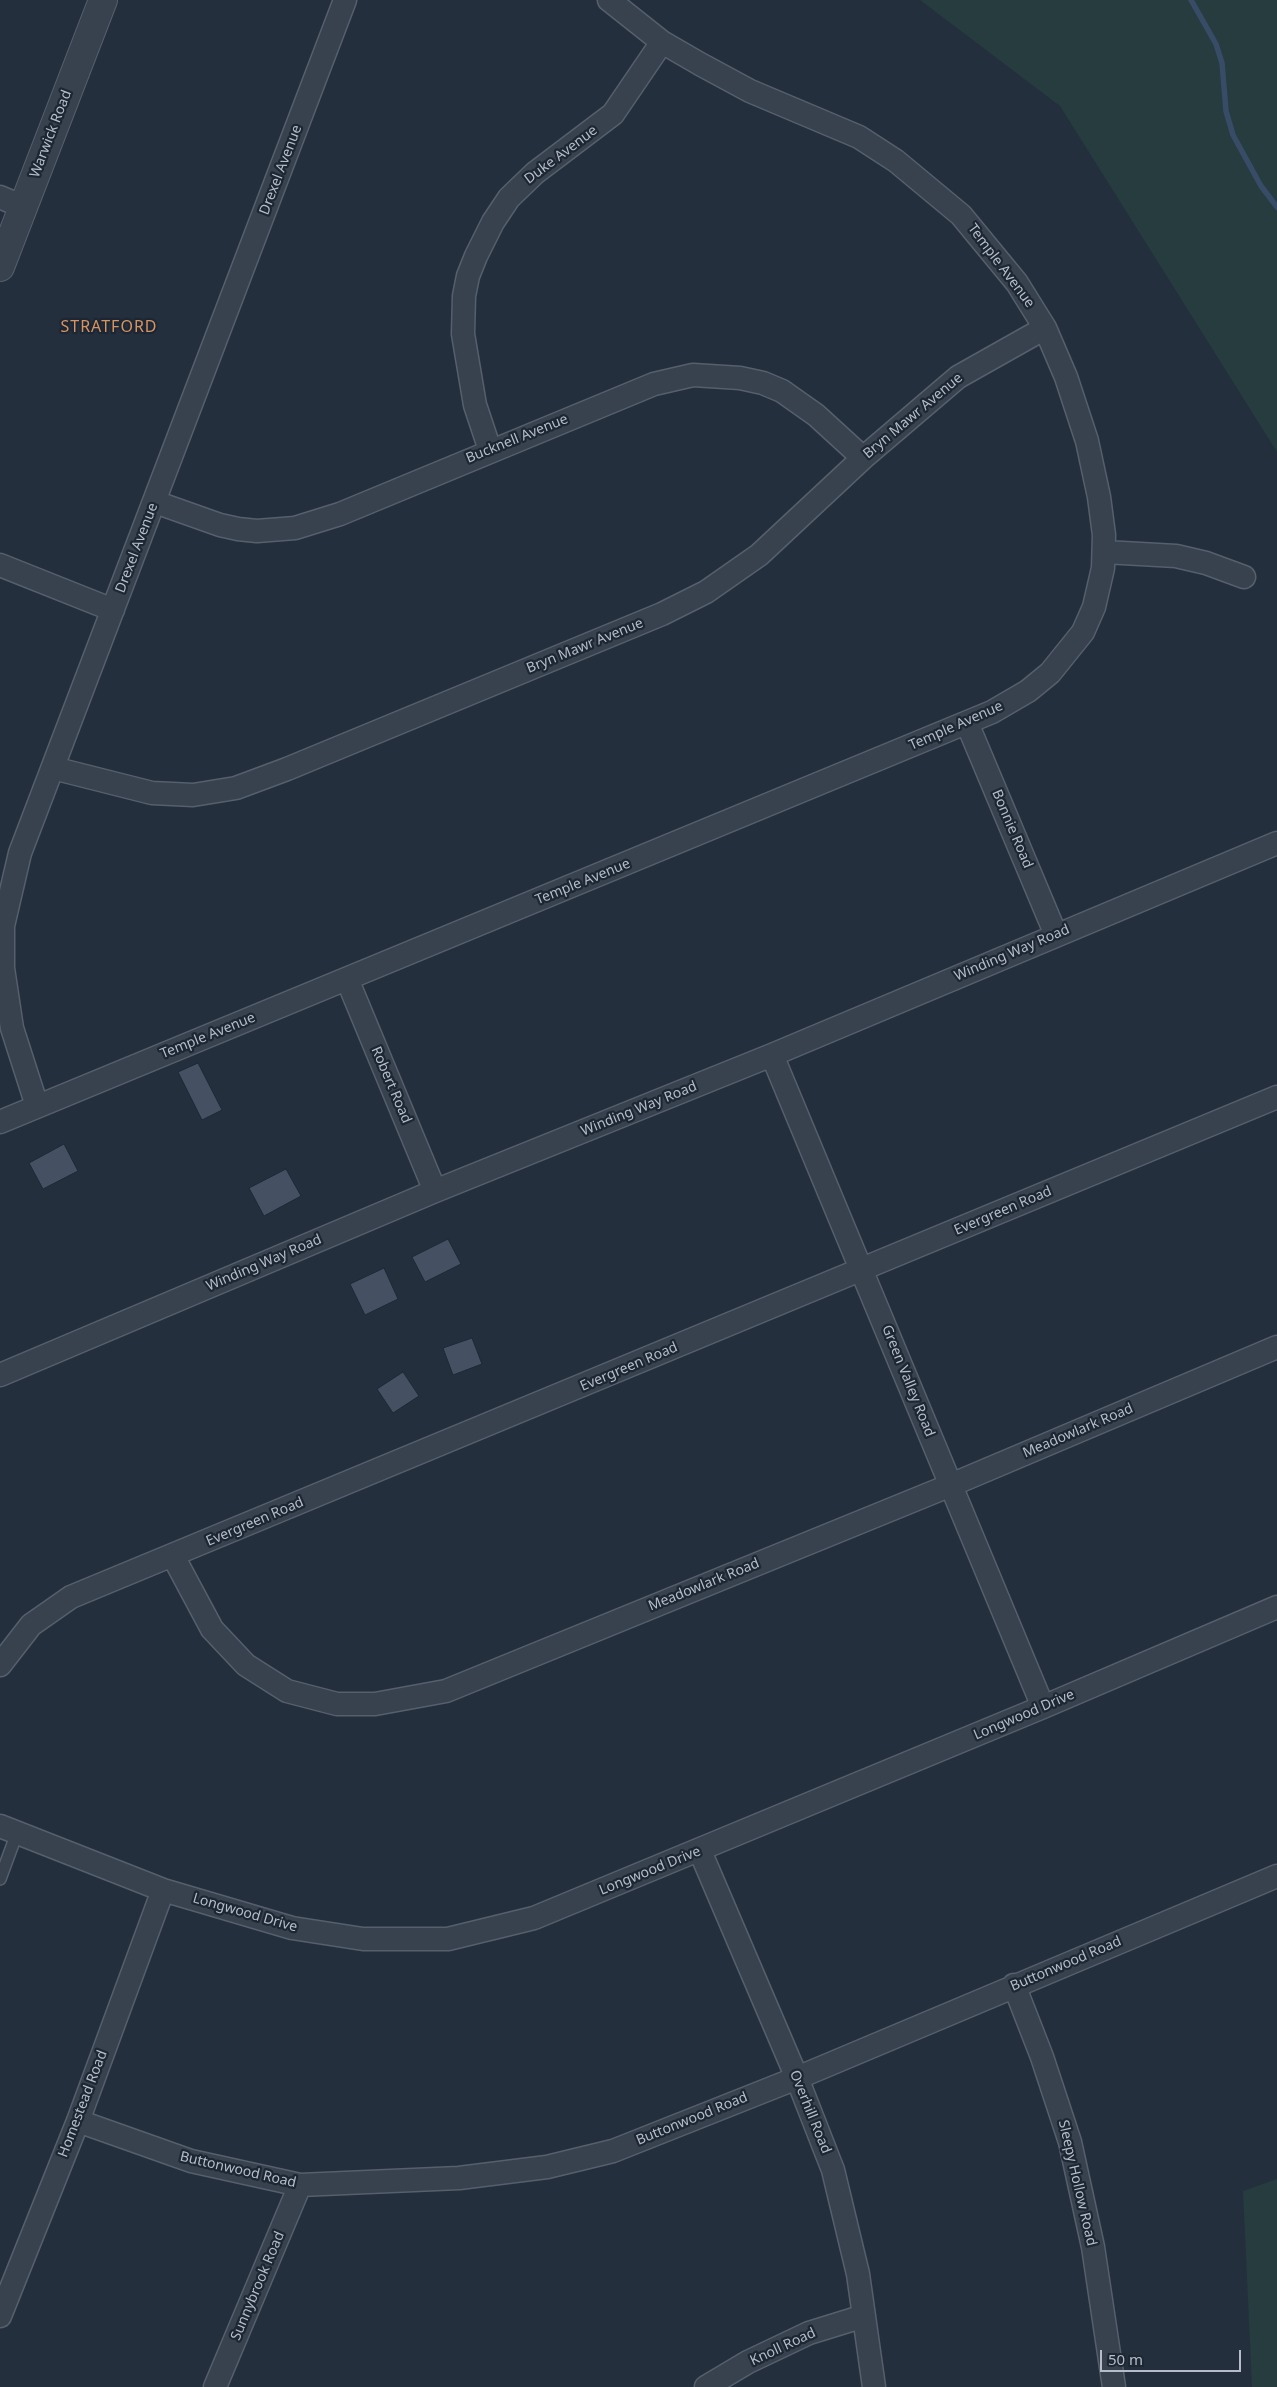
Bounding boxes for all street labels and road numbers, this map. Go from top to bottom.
street label: Warwick Road [27,88,75,180]
street label: Duke Avenue [521,122,601,188]
street label: Drexel Avenue [256,123,306,217]
street label: Temple Avenue [964,221,1038,311]
street label: Bryn Mawr Avenue [860,370,966,462]
street label: Bucknell Avenue [464,411,570,467]
street label: Drexel Avenue [112,501,162,595]
street label: Bryn Mawr Avenue [524,615,646,677]
street label: Temple Avenue [907,698,1005,754]
street label: Bonnie Road [988,787,1036,871]
street label: Temple Avenue [533,855,633,909]
street label: Winding Way Road [952,921,1072,985]
street label: Temple Avenue [158,1009,258,1063]
street label: Robert Road [367,1044,415,1126]
street label: Winding Way Road [579,1078,699,1140]
street label: Evergreen Road [952,1183,1054,1239]
street label: Winding Way Road [204,1231,324,1295]
street label: Green Valley Road [878,1323,938,1439]
street label: Evergreen Road [578,1339,680,1395]
street label: Meadowlark Road [1020,1400,1136,1462]
street label: Evergreen Road [204,1494,306,1550]
street label: Meadowlark Road [646,1555,762,1615]
street label: Longwood Drive [971,1686,1077,1744]
street label: Longwood Drive [597,1843,703,1899]
street label: Longwood Drive [191,1890,299,1936]
street label: Buttonwood Road [1008,1933,1124,1995]
street label: Homestead Road [55,2048,111,2160]
street label: Overhill Road [786,2068,834,2156]
street label: Buttonwood Road [634,2089,750,2149]
street label: Sleepy Hollow Road [1054,2118,1100,2248]
street label: Buttonwood Road [178,2148,298,2192]
street label: Sunnybrook Road [227,2229,289,2343]
street label: Knoll Road [748,2325,818,2369]

